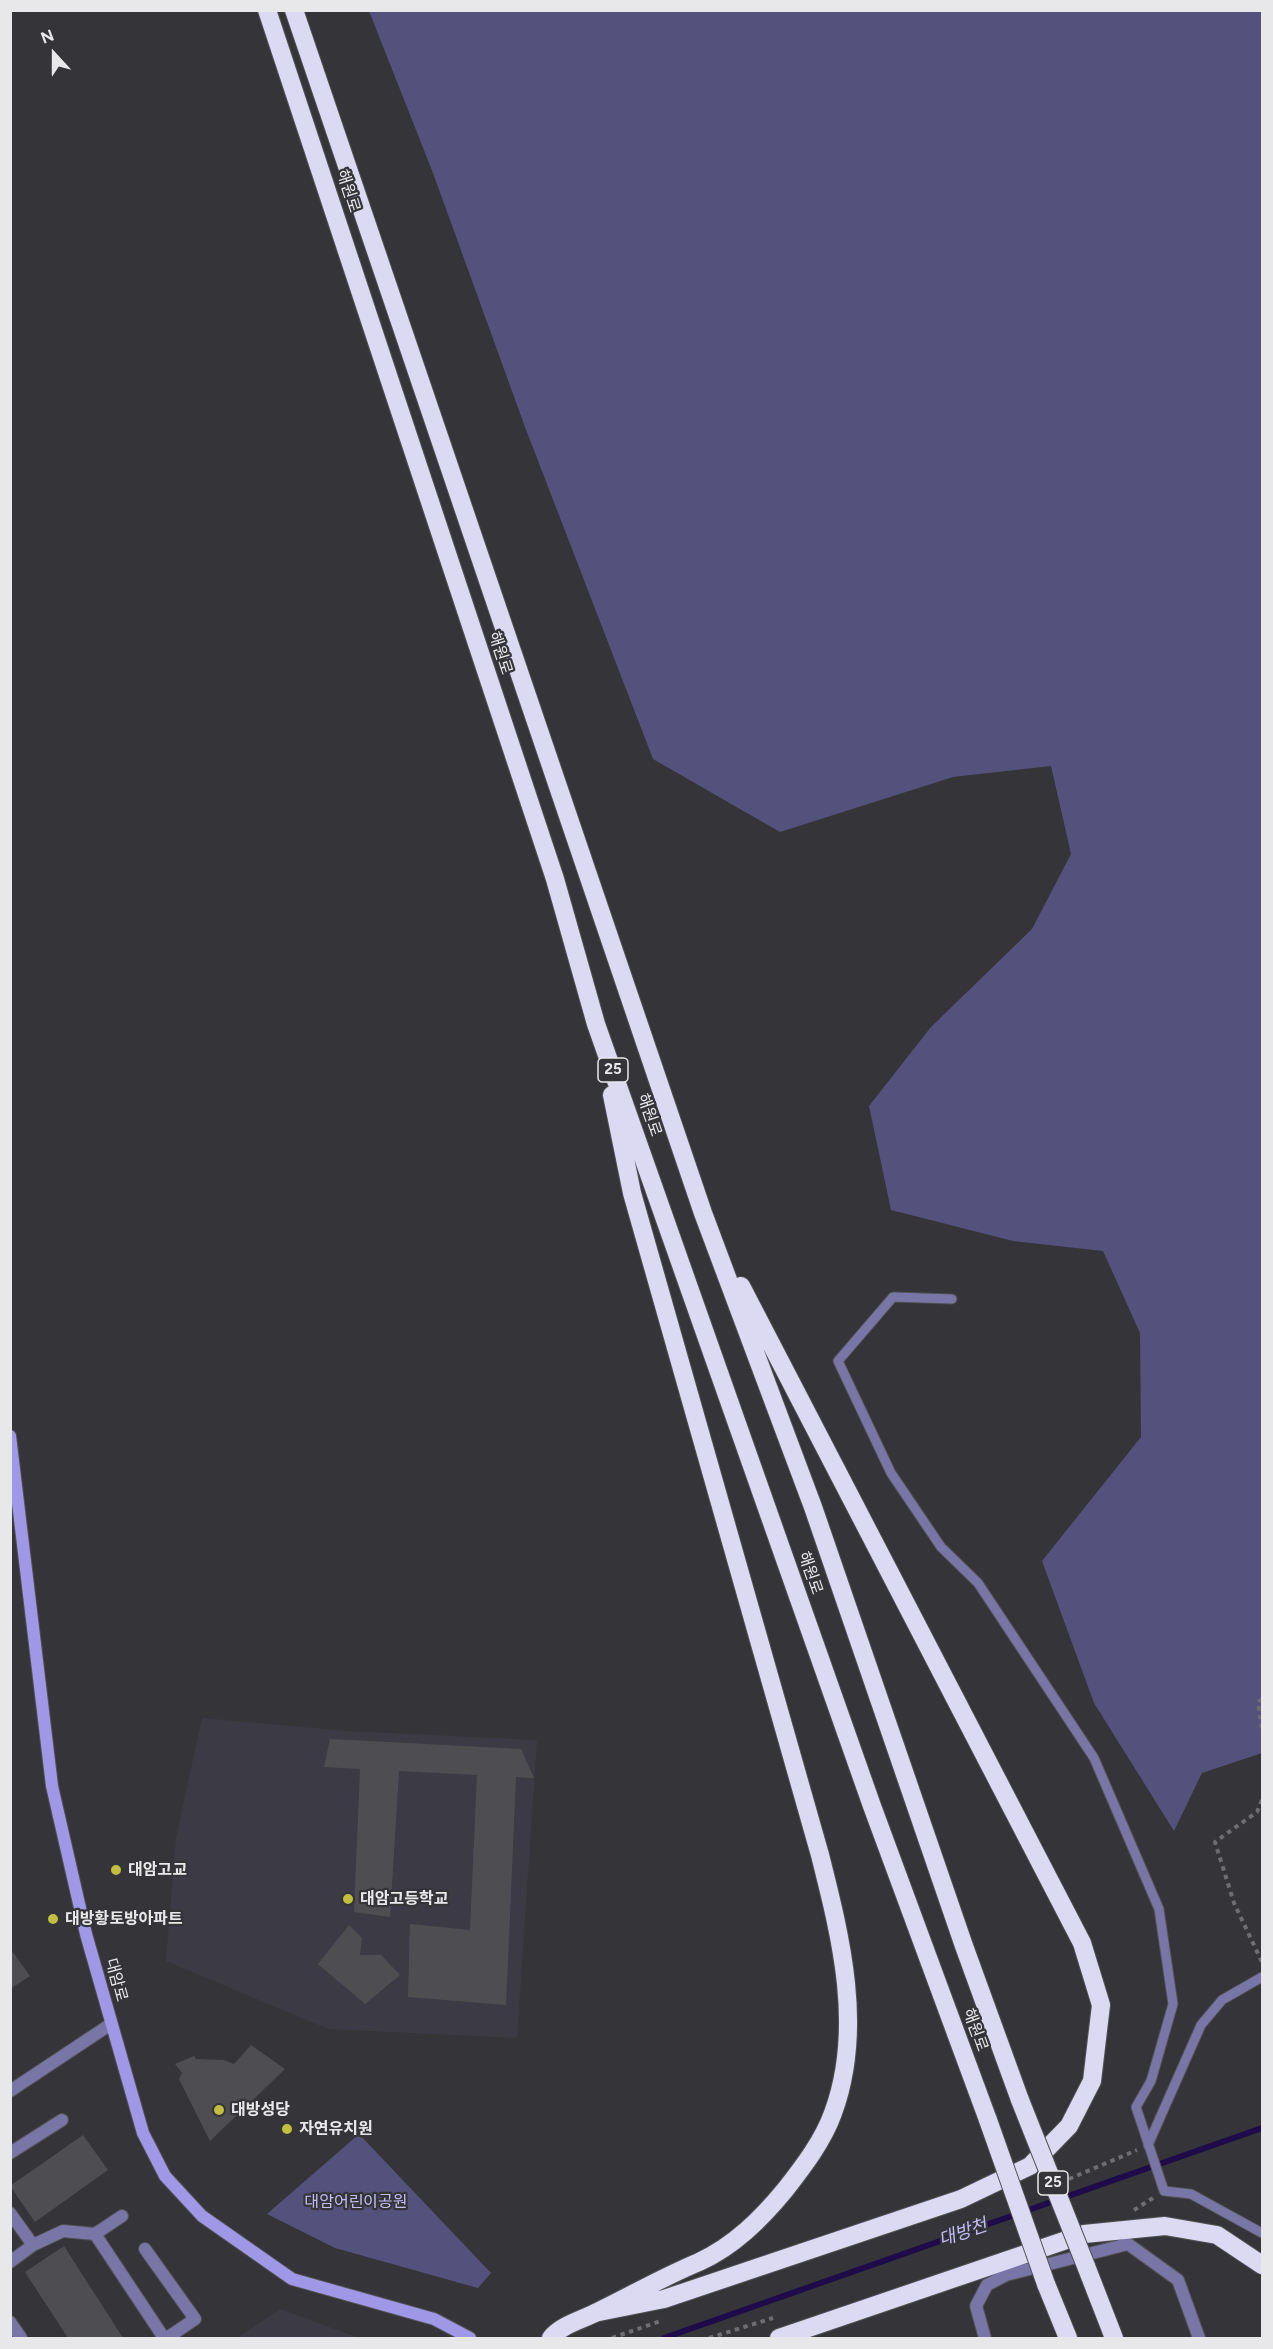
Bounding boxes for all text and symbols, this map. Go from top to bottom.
north arrow [24,24,84,84]
text: N [38,26,57,48]
street label: 해원로 [332,167,364,215]
street label: 해원로 [484,629,516,677]
road number: 25 [598,1058,628,1082]
street label: 해원로 [633,1091,665,1139]
street label: 해원로 [794,1549,826,1597]
place label: 대암고교 [128,1860,187,1880]
marker: 대암고교 [109,1863,123,1877]
place label: 대암고등학교 [360,1889,448,1909]
marker: 대암고등학교 [341,1892,355,1906]
place label: 대방황토방아파트 [65,1909,183,1929]
marker: 대방황토방아파트 [46,1912,60,1926]
street label: 대암로 [101,1956,131,2004]
street label: 해원로 [958,2006,992,2054]
place label: 대방성당 [231,2100,290,2120]
marker: 대방성당 [212,2103,226,2117]
place label: 자연유치원 [299,2119,373,2139]
marker: 자연유치원 [280,2122,294,2136]
road number: 25 [1038,2171,1068,2195]
park label: 대암어린이공원 [304,2192,408,2212]
water label: 대방천 [936,2215,990,2251]

